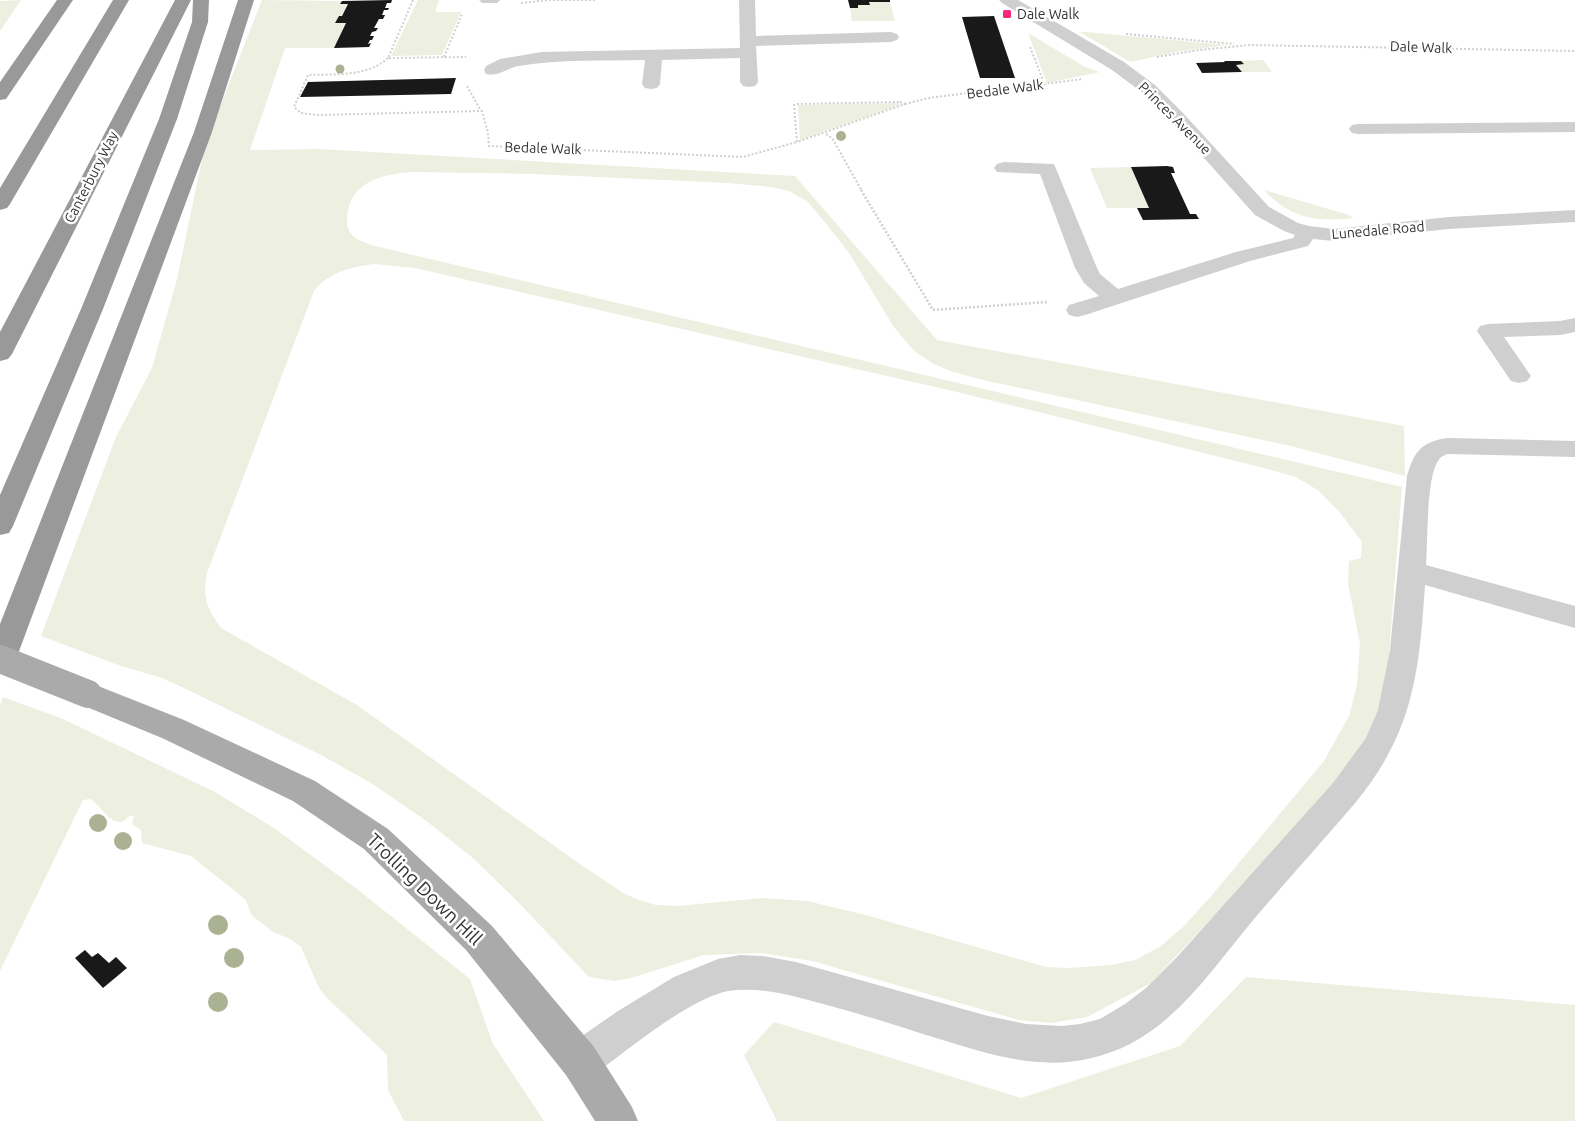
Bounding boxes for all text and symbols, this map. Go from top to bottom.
place label: Dale Walk [1017,6,1079,22]
marker: Dale Walk [1001,8,1013,20]
street label: Dale Walk [1390,38,1452,56]
street label: Bedale Walk [966,76,1044,102]
street label: Princes Avenue [1136,79,1214,157]
street label: Canterbury Way [61,128,121,225]
street label: Bedale Walk [504,139,582,157]
street label: Lunedale Road [1331,218,1425,242]
street label: Trolling Down Hill [363,829,487,949]

